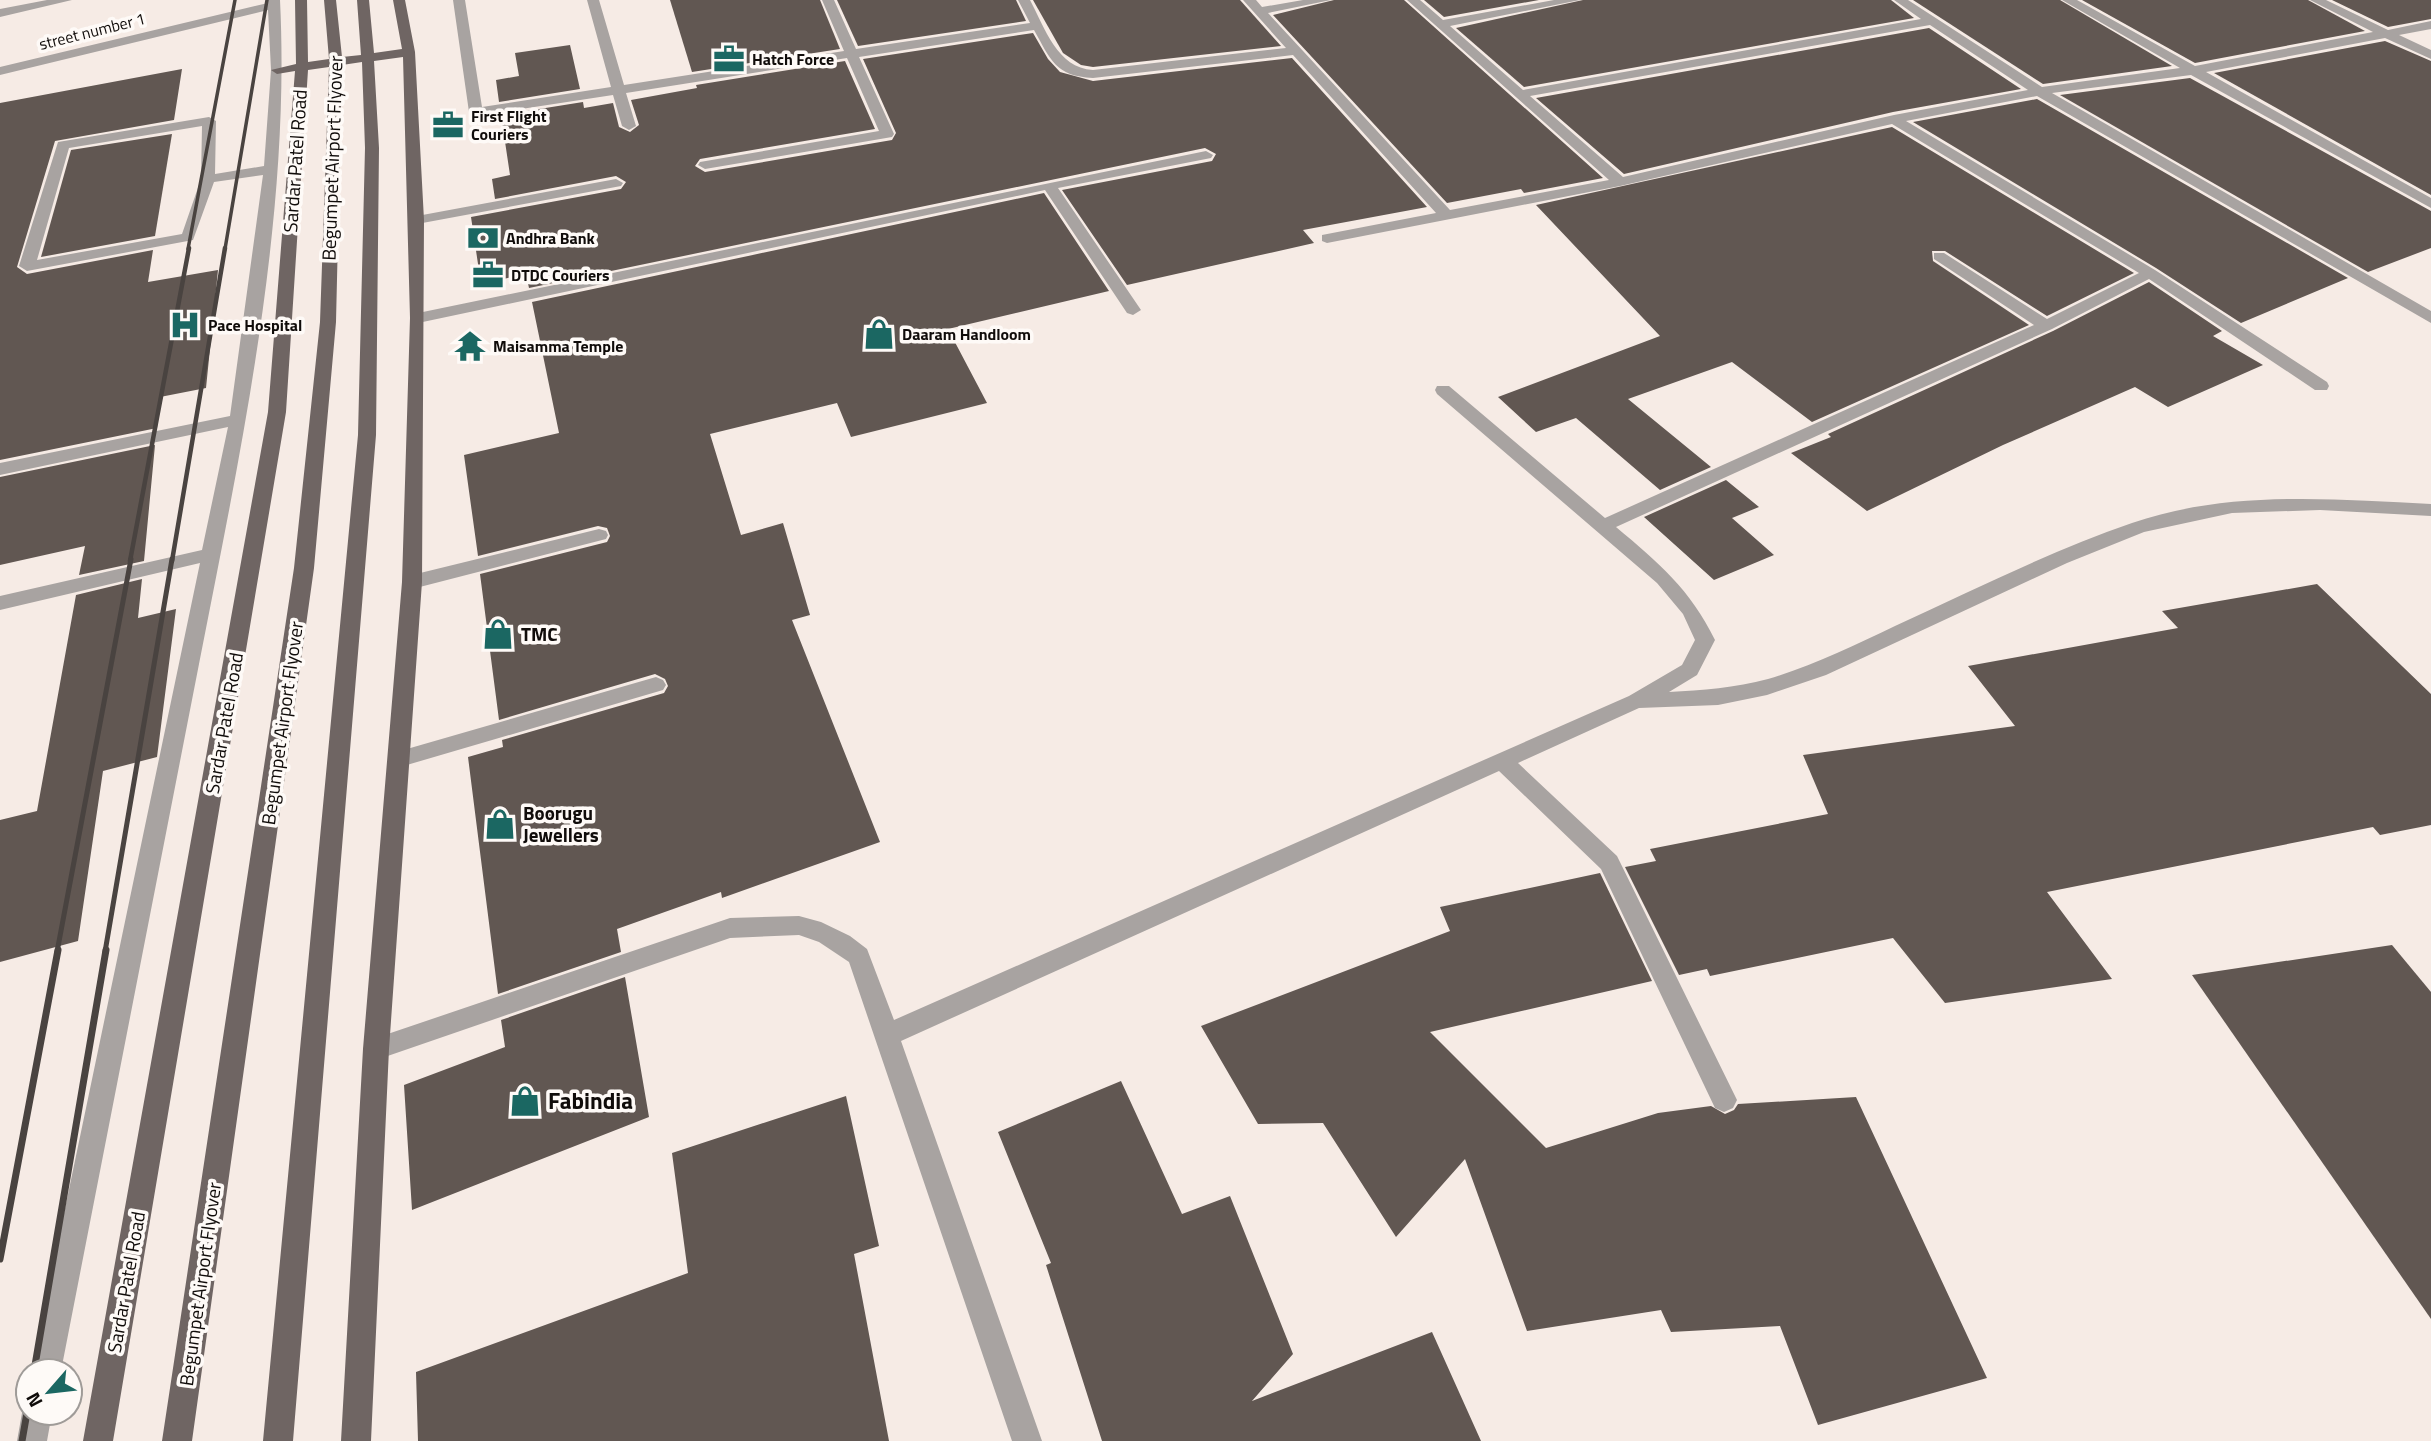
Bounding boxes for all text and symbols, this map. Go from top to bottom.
street label: street number 1 [36,6,148,56]
office icon: Hatch Force [712,42,746,76]
place label: Hatch Force [752,47,834,71]
street label: Begumpet Airport Flyover [313,54,350,261]
street label: Sardar Patel Road [275,89,314,233]
place label: First Flight Couriers [471,104,547,146]
office icon: First Flight Couriers [431,108,465,142]
bank icon: Andhra Bank [466,221,500,255]
place label: Andhra Bank [506,226,596,250]
office icon: DTDC Couriers [471,258,505,292]
place label: DTDC Couriers [511,263,610,287]
hospital icon: Pace Hospital [168,308,202,342]
place label: Pace Hospital [208,313,302,337]
shop icon: Daaram Handloom [862,317,896,351]
place label: Daaram Handloom [902,322,1031,346]
temple icon: Maisamma Temple [453,329,487,363]
place label: Maisamma Temple [493,334,623,358]
shop icon: TMC [481,617,515,651]
street label: Begumpet Airport Flyover [253,619,310,827]
place label: TMC [521,619,558,648]
street label: Sardar Patel Road [197,650,250,796]
place label: Boorugu Jewellers [523,798,599,849]
shop icon: Boorugu Jewellers [483,807,517,841]
place label: Fabindia [548,1083,633,1118]
shop icon: Fabindia [508,1084,542,1118]
street label: Begumpet Airport Flyover [171,1180,228,1388]
street label: Sardar Patel Road [99,1209,152,1355]
north arrow [14,1357,84,1427]
text: N [18,1388,49,1413]

